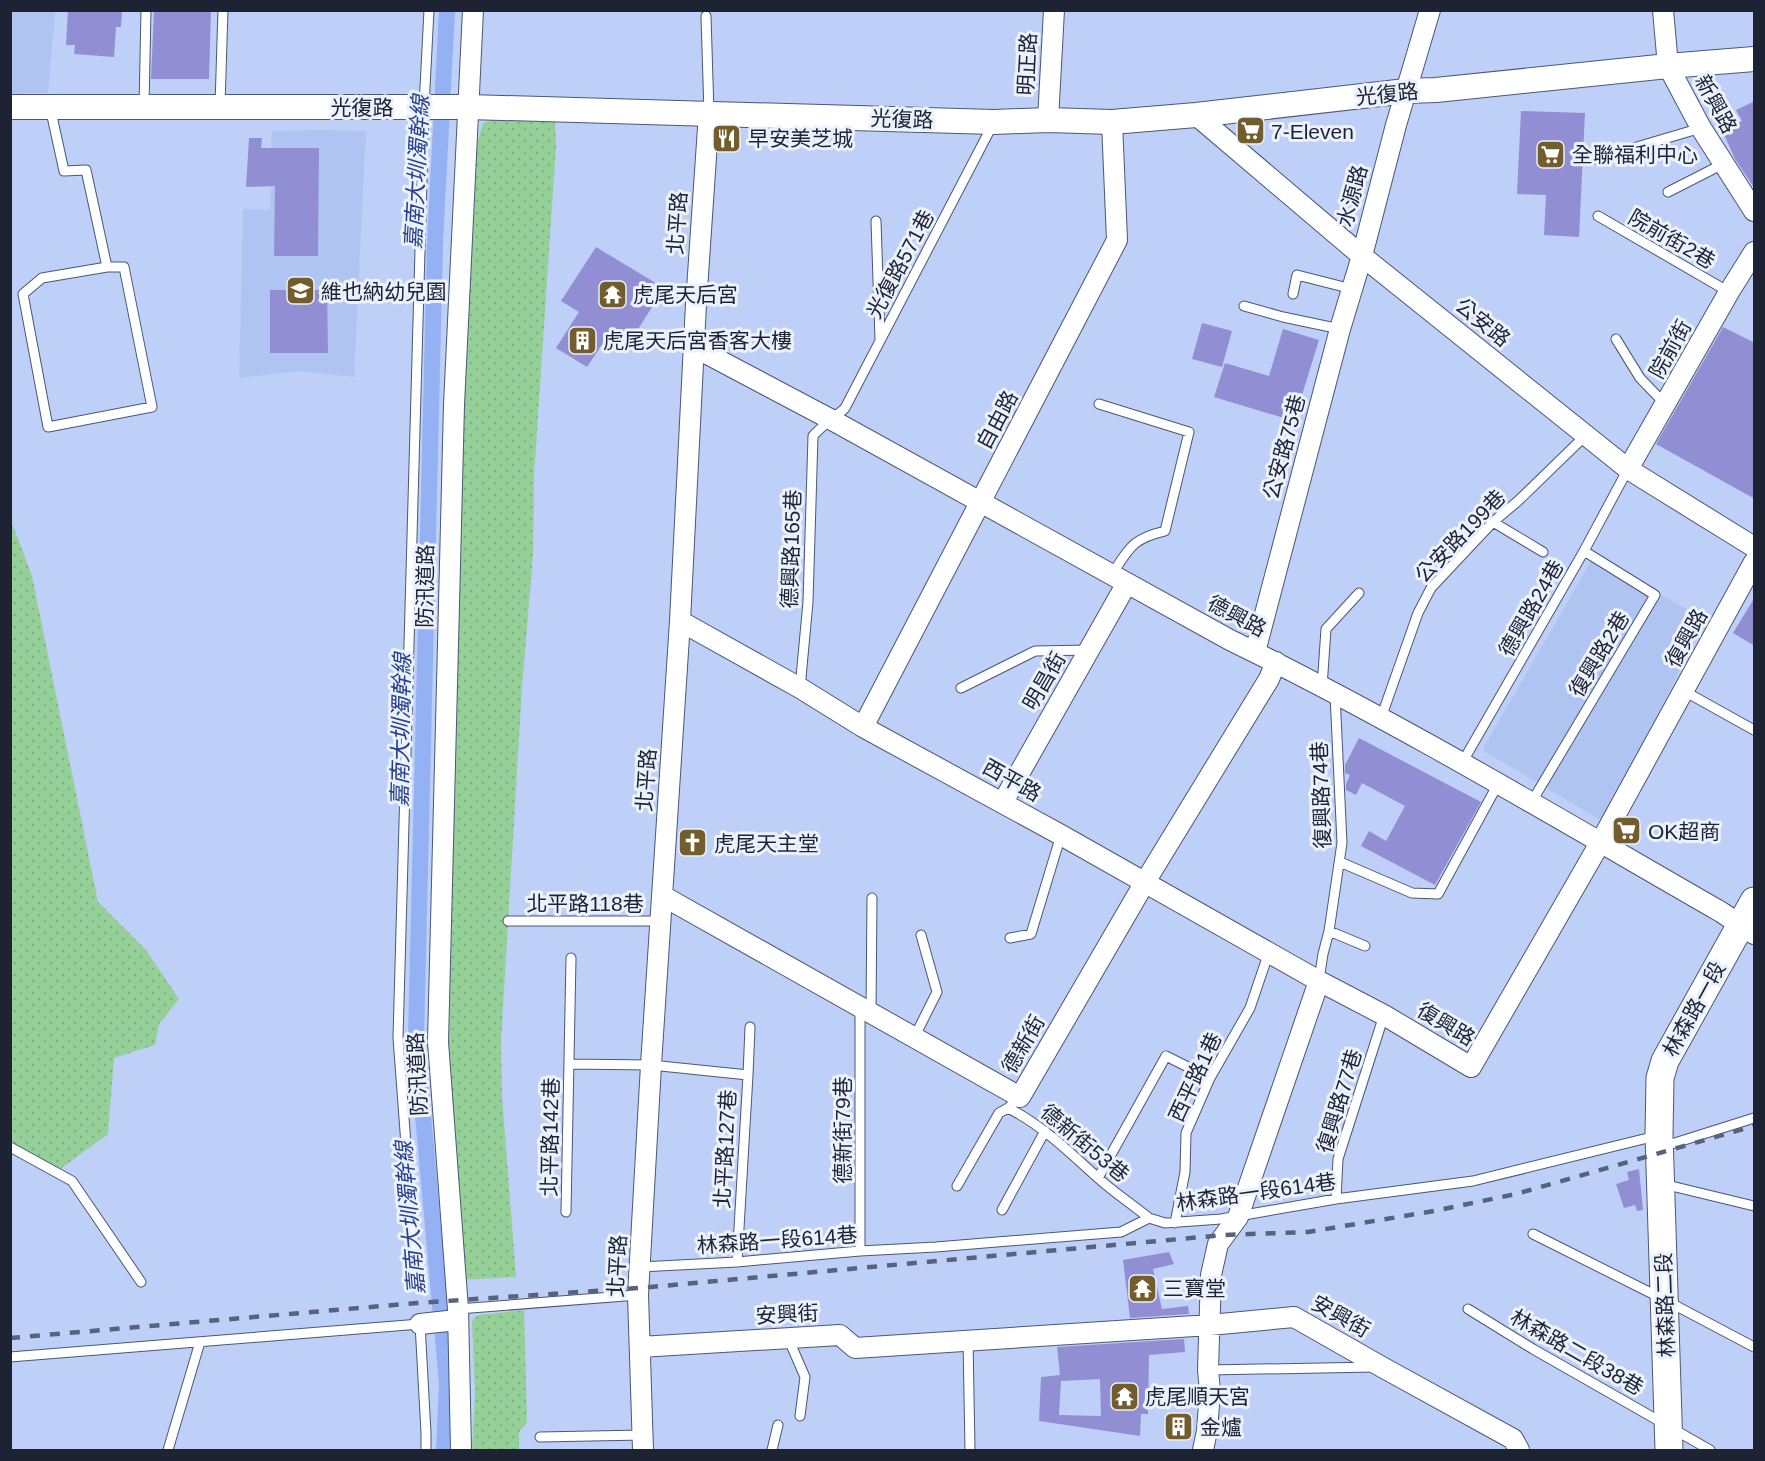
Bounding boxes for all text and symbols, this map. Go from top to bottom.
street label: 明正路 [1014,32,1040,96]
street label: 新興路 [1691,71,1741,137]
street label: 光復路 [1354,79,1420,109]
water label: 嘉南大圳濁幹線 [400,91,434,250]
street label: 光復路 [331,96,394,119]
street label: 光復路 [870,106,934,132]
supermarket icon: 7-Eleven [1234,115,1266,147]
place label: 7-Eleven [1271,120,1354,143]
restaurant icon: 早安美芝城 [711,122,743,154]
place label: 早安美芝城 [748,127,853,150]
supermarket icon: 全聯福利中心 [1535,138,1567,170]
place label: 全聯福利中心 [1572,143,1698,166]
street label: 水源路 [1333,163,1371,229]
street label: 北平路 [663,191,691,255]
street label: 院前街2巷 [1625,205,1719,273]
street label: 光復路571巷 [862,206,938,322]
school or university icon: 維也納幼兒園 [284,275,316,307]
temple icon: 虎尾天后宮 [596,278,628,310]
place label: 維也納幼兒園 [321,280,447,303]
place label: 虎尾天后宮 [633,283,738,306]
street label: 公安路 [1451,293,1515,351]
street label: 院前街 [1645,316,1695,382]
building icon: 虎尾天后宮香客大樓 [566,324,598,356]
place label: 虎尾天后宮香客大樓 [603,329,792,352]
street label: 自由路 [972,387,1022,453]
street label: 公安路75巷 [1259,392,1309,502]
street label: 公安路199巷 [1410,485,1510,587]
street label: 德興路165巷 [777,489,805,609]
street label: 防汛道路 [413,544,437,628]
street label: 德興路24巷 [1494,556,1568,660]
street label: 德興路 [1204,591,1270,641]
street label: 復興路 [1661,605,1711,671]
street label: 復興路2巷 [1565,607,1633,701]
street label: 明昌街 [1018,648,1070,714]
water label: 嘉南大圳濁幹線 [387,650,415,807]
street label: 復興路74巷 [1308,741,1334,849]
street label: 北平路 [632,748,660,812]
street label: 西平路 [979,755,1045,805]
supermarket icon: OK超商 [1611,815,1643,847]
place label: OK超商 [1648,820,1720,843]
church icon: 虎尾天主堂 [677,827,709,859]
place label: 虎尾天主堂 [714,832,819,855]
street label: 北平路118巷 [526,892,644,915]
street label: 林森路一段 [1658,958,1730,1060]
street label: 復興路 [1413,998,1479,1050]
street label: 德新街 [997,1011,1049,1077]
street label: 西平路1巷 [1164,1029,1226,1125]
street label: 防汛道路 [403,1031,431,1117]
street label: 復興路77巷 [1312,1046,1366,1156]
street label: 德新街79巷 [831,1076,854,1184]
street label: 北平路142巷 [537,1077,563,1197]
street label: 北平路127巷 [710,1089,740,1209]
street label: 德新街53巷 [1036,1100,1134,1186]
water label: 嘉南大圳濁幹線 [391,1137,429,1296]
street label: 林森路一段614巷 [1175,1169,1337,1215]
street label: 林森路一段614巷 [696,1223,858,1257]
street label: 北平路 [604,1234,630,1298]
street label: 林森路二段 [1652,1252,1678,1358]
temple icon: 三寶堂 [1126,1272,1158,1304]
place label: 三寶堂 [1163,1277,1226,1300]
street label: 安興街 [1308,1291,1374,1341]
street label: 安興街 [755,1301,819,1327]
street label: 林森路二段38巷 [1507,1305,1647,1399]
temple icon: 虎尾順天宮 [1108,1380,1140,1412]
place label: 虎尾順天宮 [1145,1385,1250,1408]
building icon: 金爐 [1163,1411,1195,1443]
place label: 金爐 [1200,1416,1242,1439]

